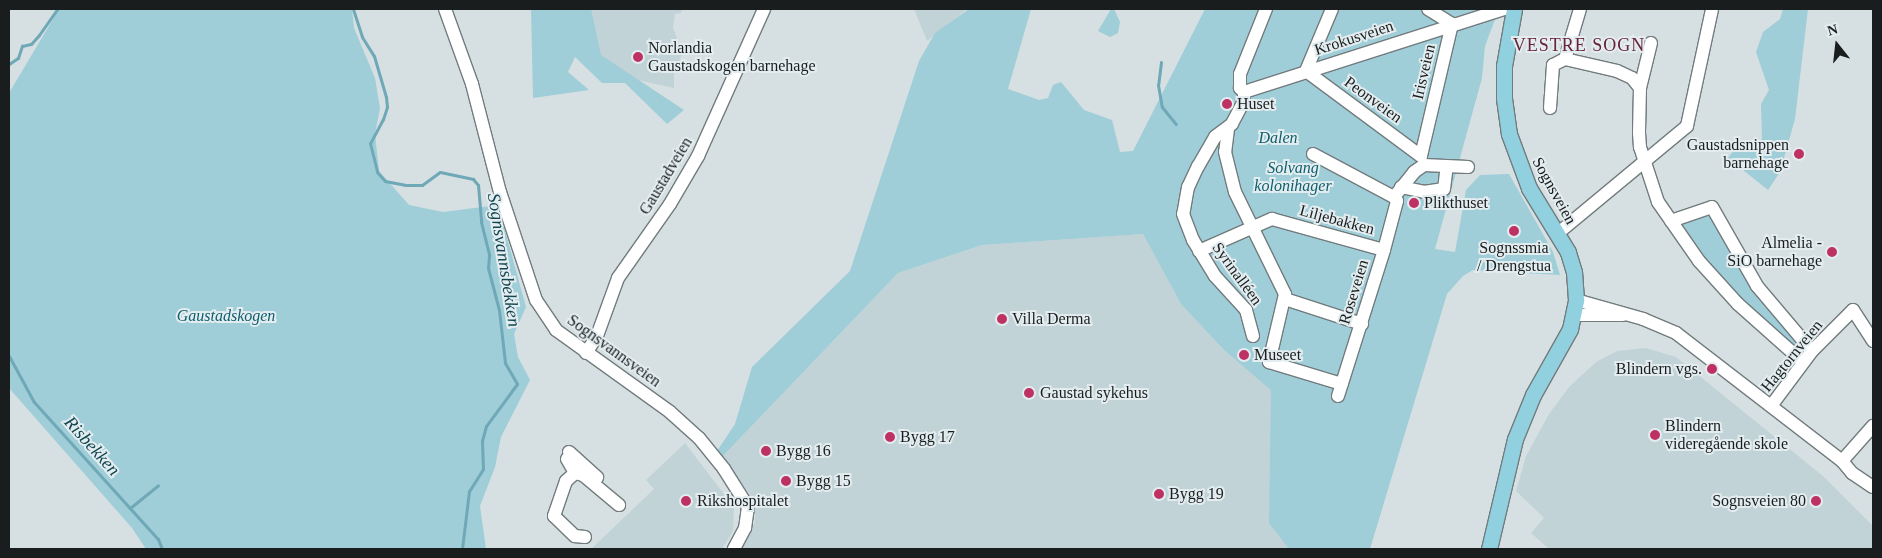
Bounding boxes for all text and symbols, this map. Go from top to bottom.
street label: Krokusveien [1312,16,1396,60]
north arrow [1812,20,1862,70]
text: N [1826,21,1840,39]
district label: VESTRE SOGN [1511,34,1647,56]
place label: Norlandia Gaustadskogen barnehage [648,38,815,76]
street label: Irisveien [1408,43,1440,101]
marker: Norlandia Gaustadskogen barnehage [632,51,644,63]
street label: Peonveien [1340,73,1406,127]
place label: Huset [1237,94,1274,114]
marker: Huset [1221,98,1233,110]
park label: Dalen [1258,128,1298,148]
street label: Gaustadveien [635,134,697,218]
place label: Gaustadsnippen barnehage [1687,135,1789,173]
marker: Gaustadsnippen barnehage [1793,148,1805,160]
street label: Sognsveien [1528,154,1580,228]
park label: Solvang kolonihager [1254,158,1332,196]
water label: Sognsvannsbekken [483,192,525,328]
place label: Plikthuset [1424,193,1488,213]
marker: Plikthuset [1408,197,1420,209]
street label: Liljebakken [1298,201,1376,239]
marker: Sognssmia / Drengstua [1508,225,1520,237]
place label: Almelia - SiO barnehage [1727,233,1822,271]
place label: Sognssmia / Drengstua [1477,238,1551,276]
street label: Syrinalléen [1208,239,1266,309]
marker: Almelia - SiO barnehage [1826,246,1838,258]
street label: Roseveien [1335,257,1373,327]
park label: Gaustadskogen [177,306,275,326]
place label: Villa Derma [1012,309,1091,329]
street label: Sognsvannsveien [563,311,665,391]
marker: Villa Derma [996,313,1008,325]
street label: Hagtornveien [1757,316,1827,396]
place label: Museet [1254,345,1301,365]
marker: Museet [1238,349,1250,361]
place label: Blindern vgs. [1616,359,1702,379]
marker: Blindern vgs. [1706,363,1718,375]
place label: Gaustad sykehus [1040,383,1148,403]
marker: Gaustad sykehus [1022,386,1036,400]
water label: Risbekken [60,412,124,480]
place label: Blindern videregående skole [1665,416,1788,454]
place label: Bygg 17 [900,427,955,447]
marker: Blindern videregående skole [1649,429,1661,441]
marker: Bygg 17 [884,431,896,443]
place label: Bygg 16 [776,441,831,461]
marker: Bygg 16 [760,445,772,457]
place label: Bygg 15 [796,471,851,491]
marker: Bygg 15 [780,475,792,487]
place label: Bygg 19 [1169,484,1224,504]
marker: Bygg 19 [1153,488,1165,500]
place label: Rikshospitalet [697,491,789,511]
place label: Sognsveien 80 [1712,491,1806,511]
marker: Rikshospitalet [679,494,693,508]
marker: Sognsveien 80 [1810,495,1822,507]

